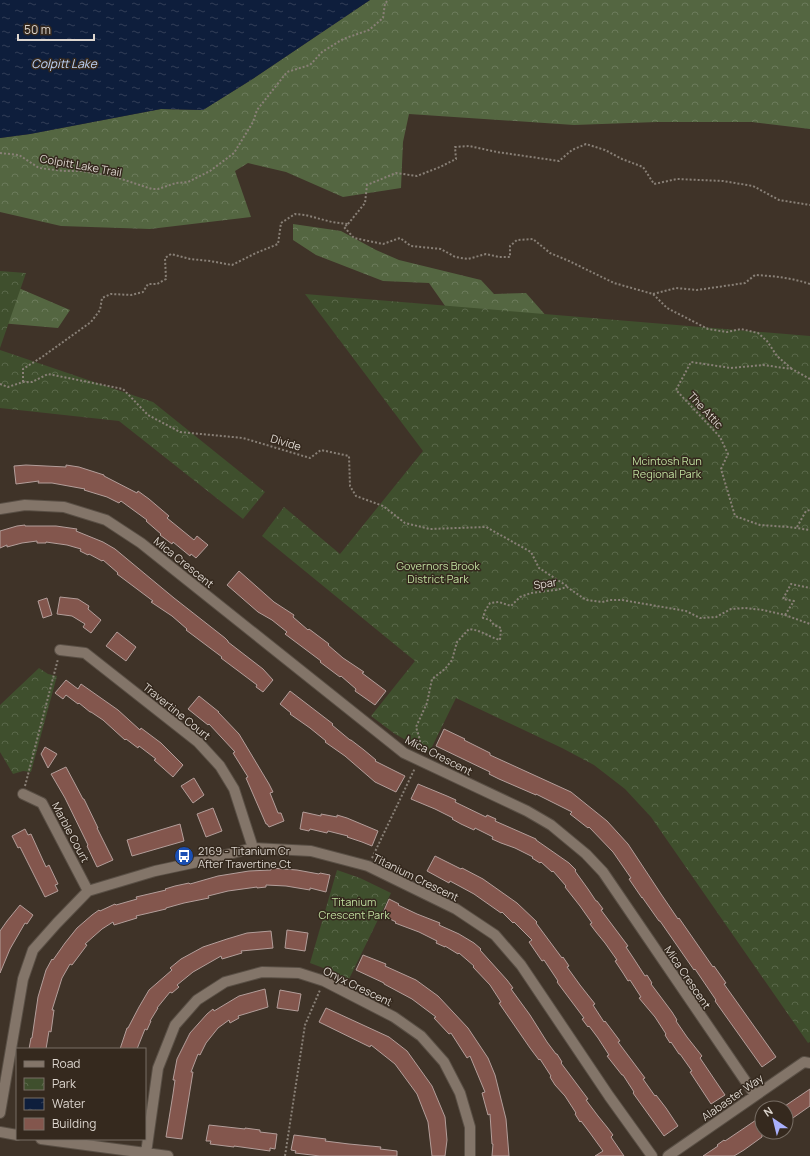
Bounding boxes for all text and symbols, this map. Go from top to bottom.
scale bar [18,16,94,42]
text: 50 m [24,21,51,38]
water label: Colpitt Lake [31,55,98,72]
street label: Colpitt Lake Trail [39,150,123,180]
street label: The Attic [685,388,727,432]
street label: Divide [269,430,304,454]
park label: Mcintosh Run Regional Park [632,453,702,481]
street label: Mica Crescent [151,533,217,591]
park label: Governors Brook District Park [396,558,480,586]
street label: Spar [532,574,558,592]
street label: Travertine Court [140,679,214,743]
street label: Mica Crescent [403,732,475,778]
street label: Marble Court [49,799,93,865]
place label: 2169 - Titanium Cr After Travertine Ct [198,843,291,871]
bus stop icon: 2169 - Titanium Cr After Travertine Ct [173,845,195,867]
street label: Titanium Crescent [371,850,461,904]
park label: Titanium Crescent Park [318,894,390,922]
street label: Mica Crescent [661,942,715,1012]
street label: Onyx Crescent [321,963,395,1009]
legend [16,1048,146,1140]
text: Road [52,1055,80,1072]
street label: Alabaster Way [698,1070,766,1124]
text: Park [52,1075,77,1092]
text: Water [52,1095,86,1112]
north arrow [754,1100,794,1140]
text: N [760,1103,776,1120]
text: Building [52,1115,96,1132]

